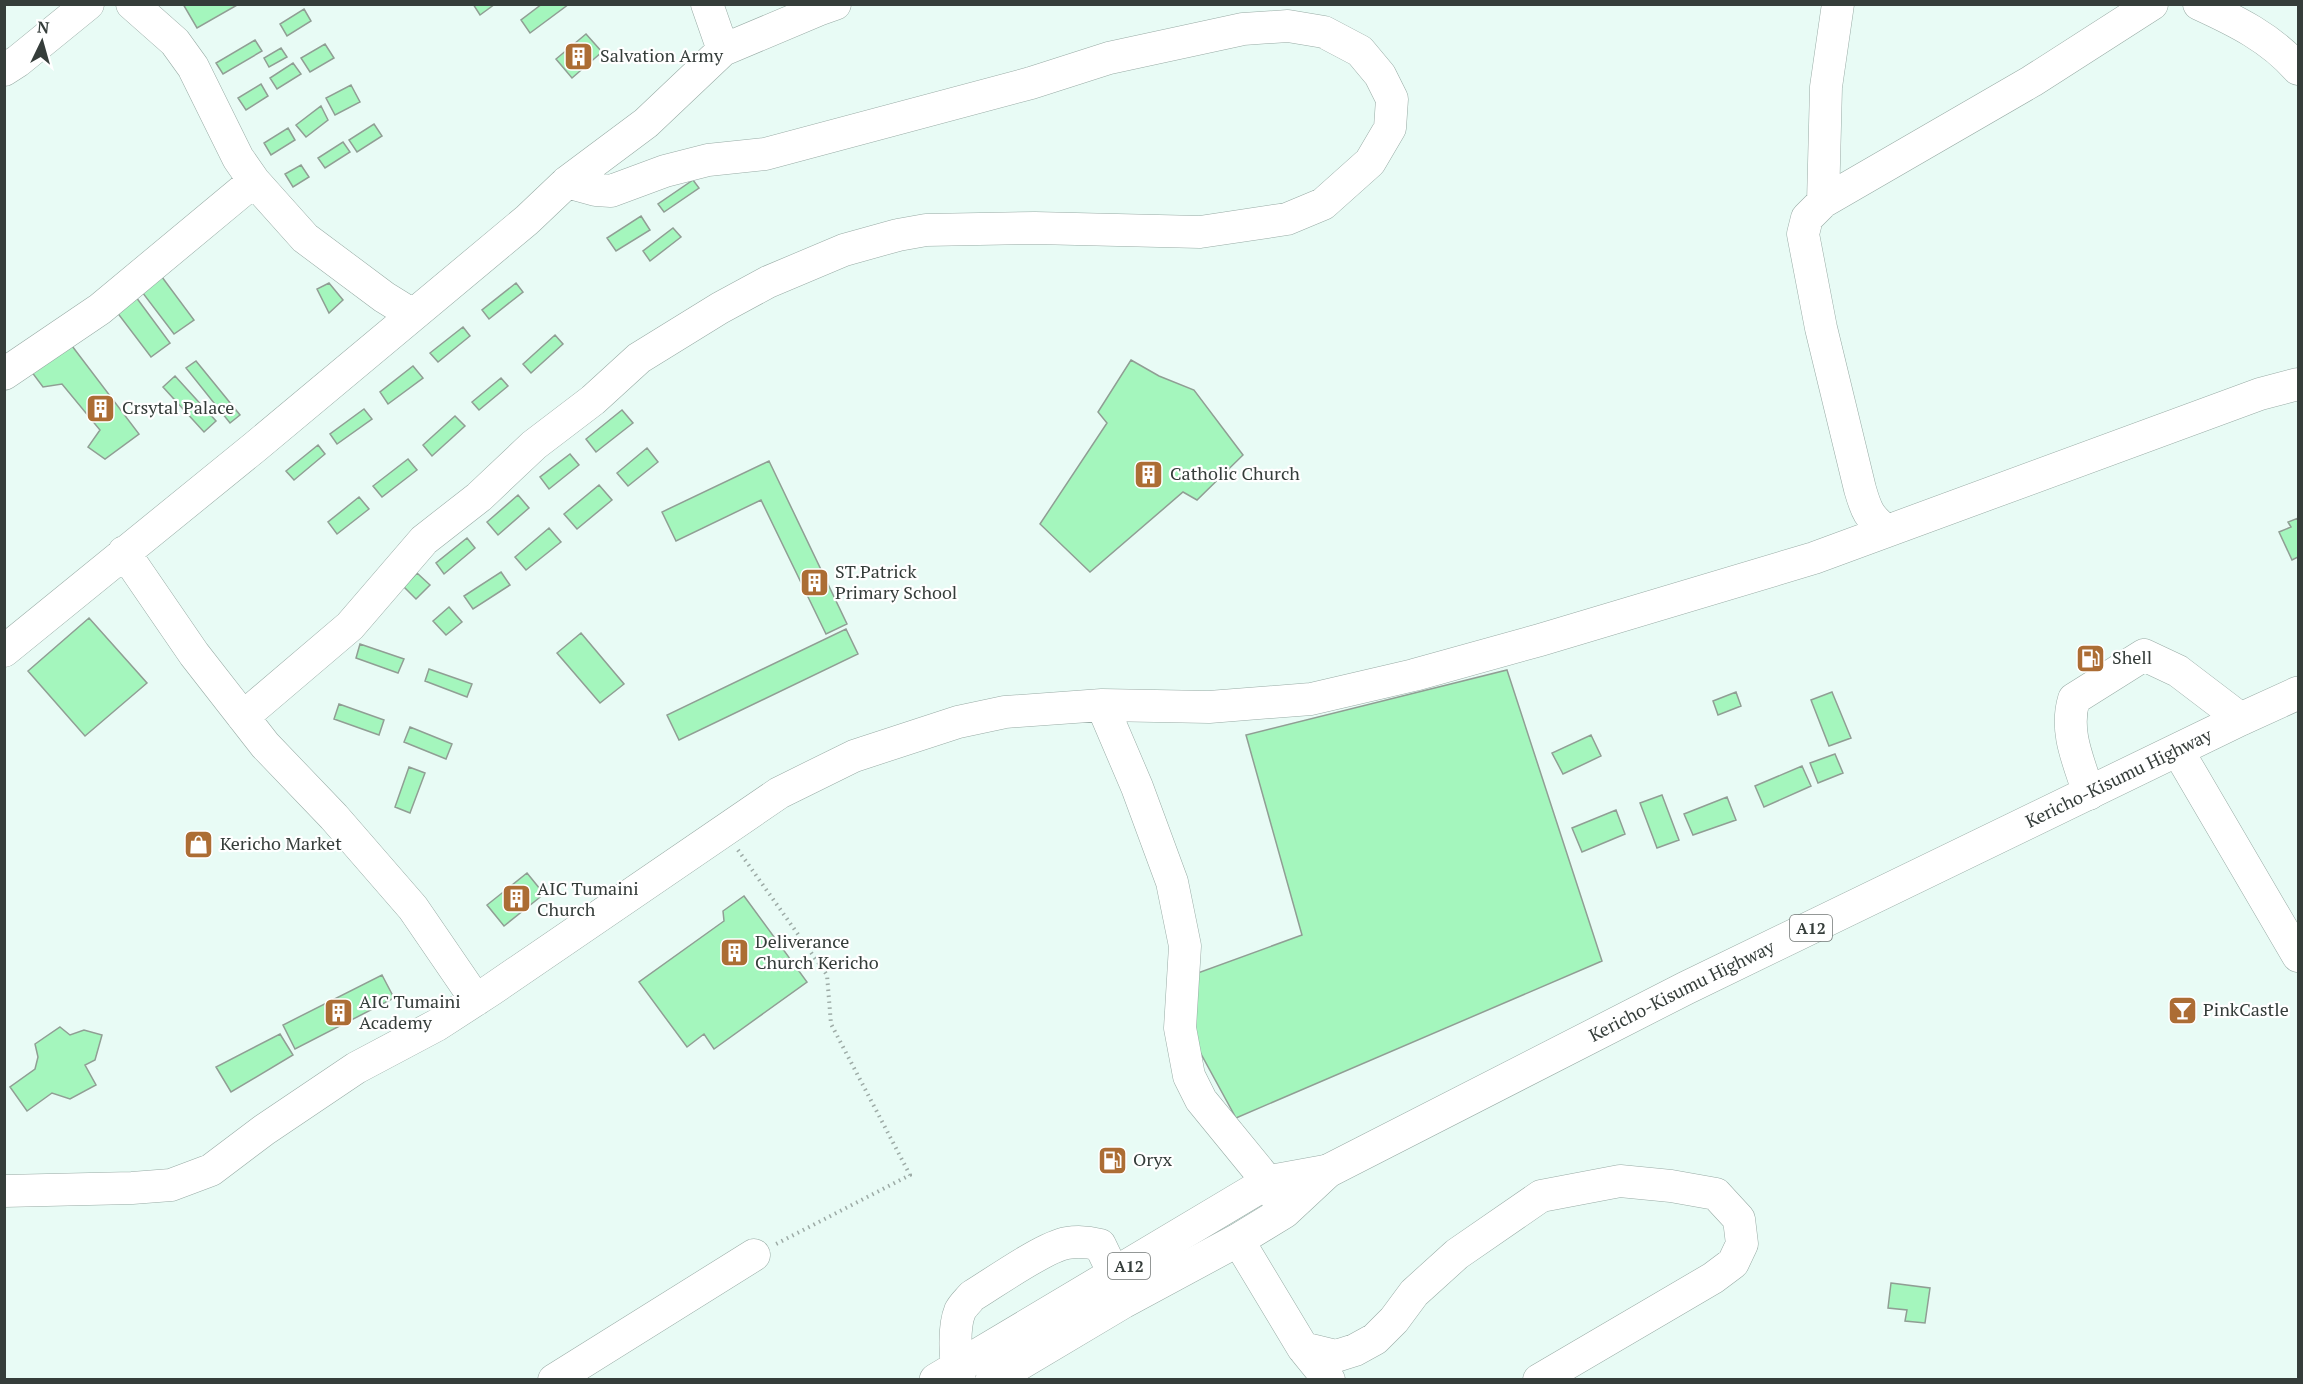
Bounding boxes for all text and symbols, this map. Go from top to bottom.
north arrow [12,12,72,72]
text: N [36,16,50,39]
building icon: Salvation Army [563,40,595,72]
place label: Salvation Army [600,43,724,67]
building icon: Crsytal Palace [85,392,117,424]
place label: Crsytal Palace [122,395,234,419]
building icon: Catholic Church [1133,458,1165,490]
place label: Catholic Church [1170,461,1300,485]
place label: ST.Patrick Primary School [835,559,957,604]
building icon: ST.Patrick Primary School [798,566,830,598]
fuel station icon: Shell [2075,642,2107,674]
place label: Shell [2112,645,2152,669]
street label: Kericho-Kisumu Highway [2021,722,2216,833]
shop icon: Kericho Market [183,828,215,860]
place label: Kericho Market [220,831,342,855]
place label: AIC Tumaini Church [537,876,639,921]
building icon: AIC Tumaini Church [500,883,532,915]
road number: A12 [1790,915,1832,941]
place label: Deliverance Church Kericho [755,929,879,974]
street label: Kericho-Kisumu Highway [1585,934,1779,1047]
building icon: Deliverance Church Kericho [718,936,750,968]
place label: AIC Tumaini Academy [359,989,461,1034]
bar icon: PinkCastle [2166,994,2198,1026]
building icon: AIC Tumaini Academy [322,996,354,1028]
place label: PinkCastle [2203,997,2289,1021]
fuel station icon: Oryx [1096,1144,1128,1176]
place label: Oryx [1133,1147,1173,1171]
road number: A12 [1108,1253,1150,1279]

